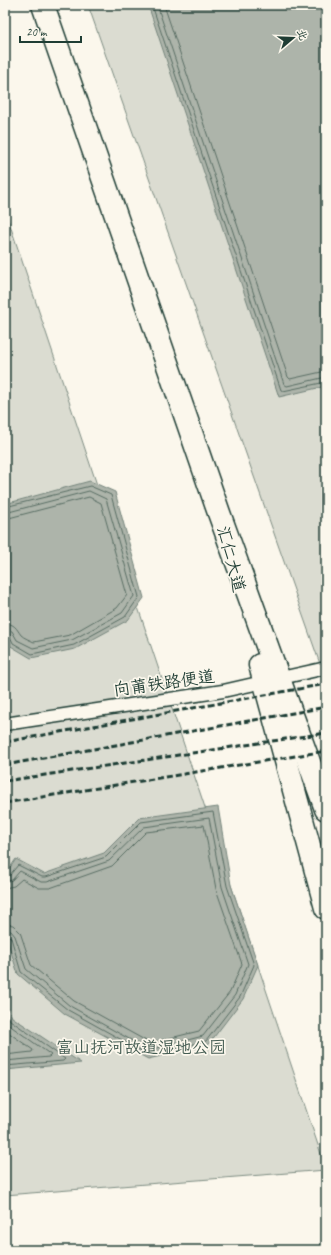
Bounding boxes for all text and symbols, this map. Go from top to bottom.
scale bar [20,18,81,44]
north arrow [273,18,313,58]
text: 20 m [26,24,48,40]
text: 北 [294,27,311,42]
street label: 汇仁大道 [212,523,250,595]
street label: 向莆铁路便道 [112,666,216,700]
park label: 富山抚河故道湿地公园 [56,1037,226,1058]

